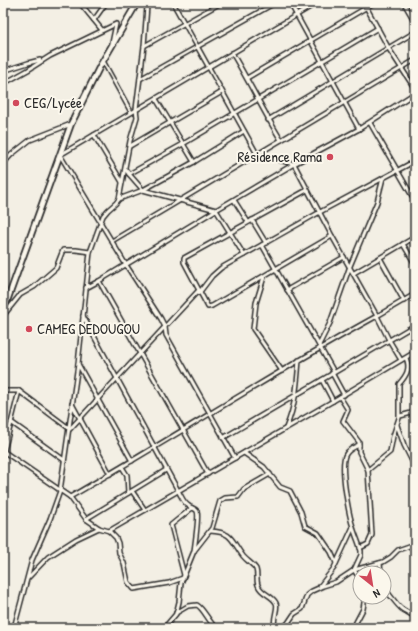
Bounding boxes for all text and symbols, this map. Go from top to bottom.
place label: CEG/Lycée [24,92,82,113]
marker: CEG/Lycée [11,98,21,108]
place label: Résidence Rama [237,146,322,167]
marker: Résidence Rama [325,152,335,162]
place label: CAMEG DEDOUGOU [37,318,140,339]
marker: CAMEG DEDOUGOU [24,324,34,334]
north arrow [352,565,392,605]
text: N [371,586,383,601]

